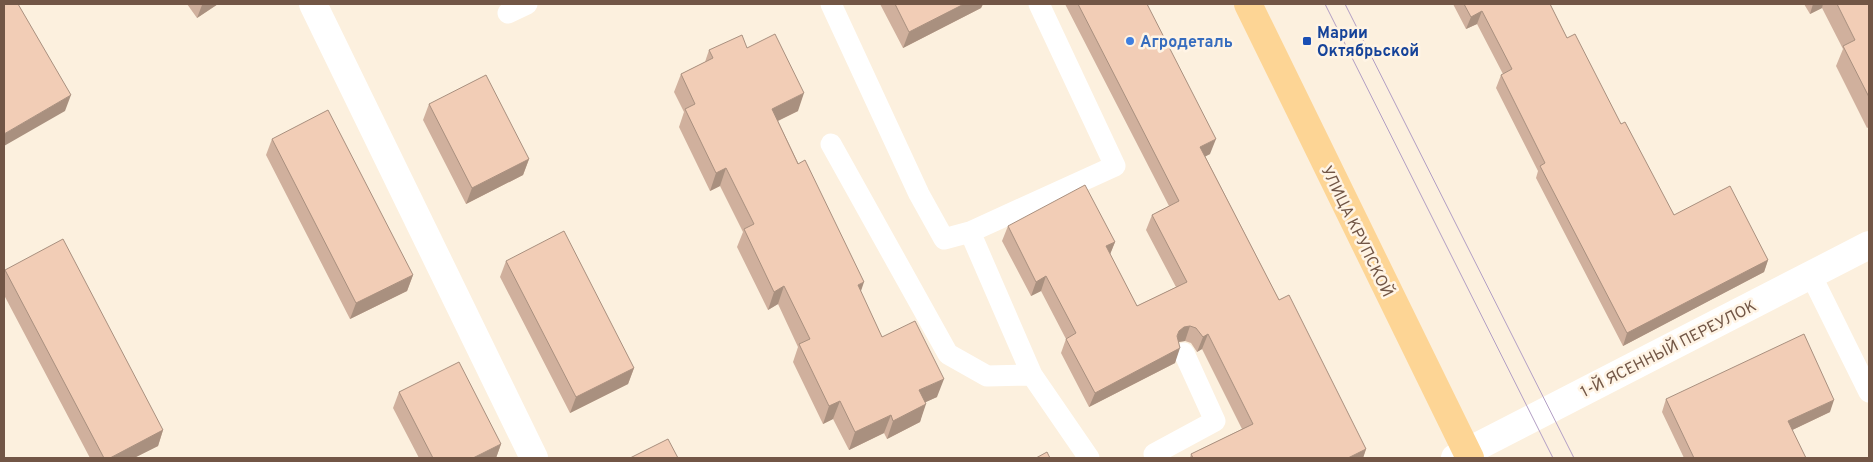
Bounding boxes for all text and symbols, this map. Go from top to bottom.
place label: Марии Октябрьской [1317,24,1419,62]
place label: Агродеталь [1140,33,1233,53]
marker: Агродеталь [1124,35,1136,47]
marker: Марии Октябрьской [1301,35,1313,47]
street label: УЛИЦА КРУПСКОЙ [1316,162,1399,301]
street label: 1-Й ЯСЕННЫЙ ПЕРЕУЛОК [1577,295,1760,403]

